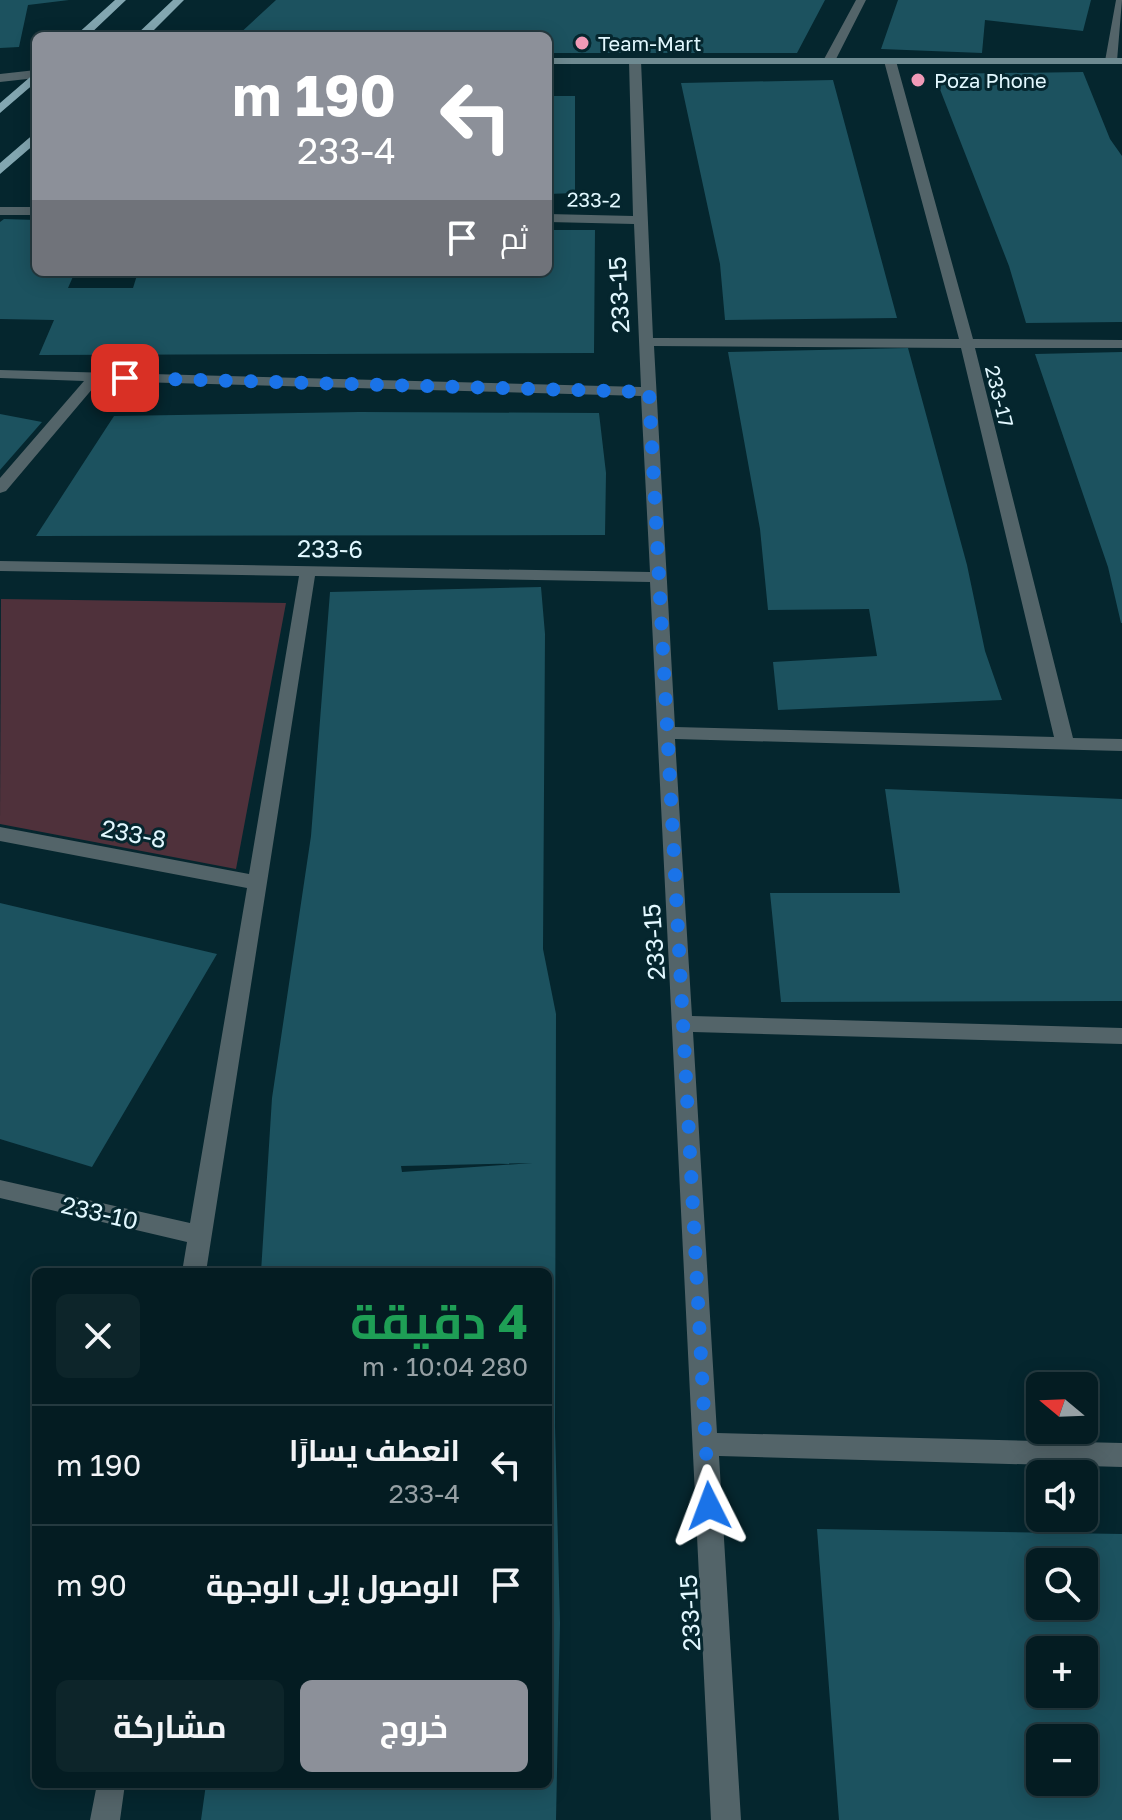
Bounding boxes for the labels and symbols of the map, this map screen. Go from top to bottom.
place label: Team-Mart [598,31,702,55]
marker: Team-Mart [573,34,591,52]
place label: Poza Phone [934,68,1047,92]
marker: Poza Phone [909,71,927,89]
street label: 233-2 [567,187,621,211]
street label: 233-15 [602,256,634,334]
pin [91,344,159,412]
street label: 233-17 [981,363,1019,429]
street label: 233-6 [297,533,363,563]
street label: 233-8 [99,812,169,854]
street label: 233-15 [636,903,670,981]
street label: 233-10 [59,1189,141,1235]
north arrow [1026,1372,1098,1444]
position arrow [667,1464,751,1548]
street label: 233-15 [673,1574,705,1652]

